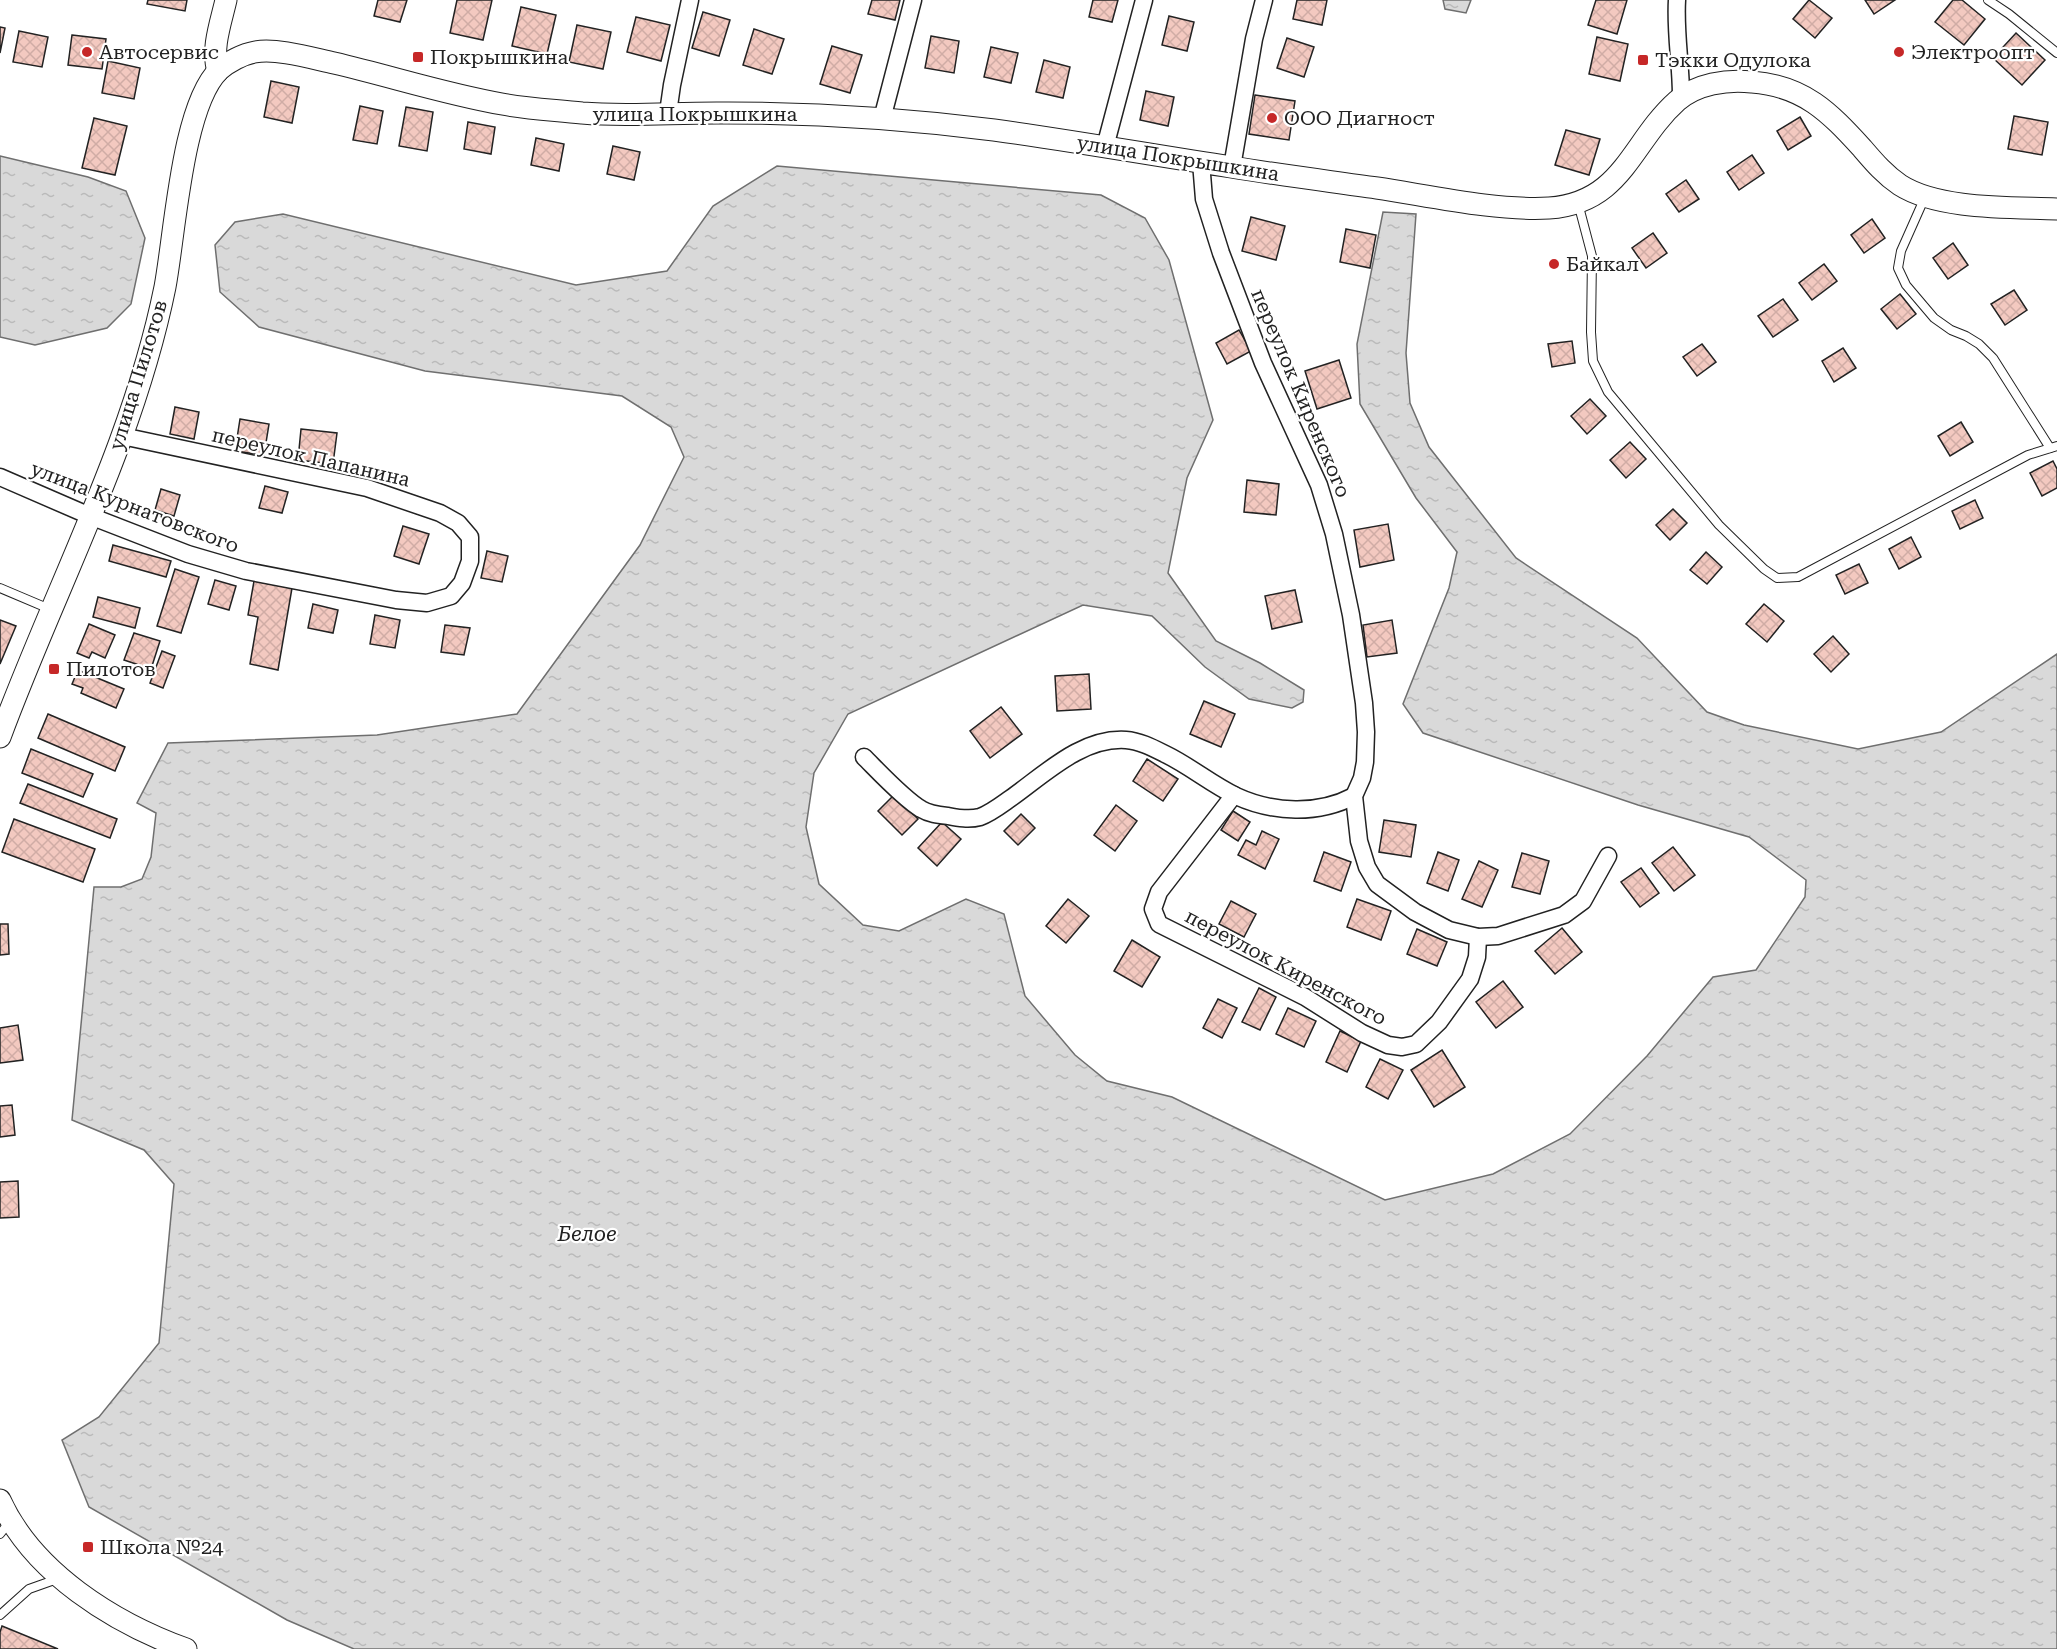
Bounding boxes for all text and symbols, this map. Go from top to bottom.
place label: Автосервис [99,40,219,64]
place label: Электроопт [1911,40,2035,64]
marker: Автосервис [80,45,94,59]
place label: Покрышкина [430,45,569,69]
marker: Электроопт [1892,45,1906,59]
place label: Тэкки Одулока [1655,48,1811,72]
marker: Покрышкина [411,50,425,64]
marker: Тэкки Одулока [1636,53,1650,67]
street label: улица Покрышкина [593,102,797,126]
place label: ООО Диагност [1284,106,1435,130]
marker: ООО Диагност [1265,111,1279,125]
street label: улица Покрышкина [1075,130,1281,186]
place label: Байкал [1566,252,1639,276]
marker: Байкал [1547,257,1561,271]
street label: переулок Киренского [1246,285,1356,501]
street label: улица Пилотов [104,297,172,453]
street label: переулок Папанина [210,423,413,492]
street label: улица Курнатовского [28,456,242,558]
place label: Пилотов [66,657,156,681]
marker: Пилотов [47,662,61,676]
street label: переулок Киренского [1181,904,1391,1030]
water label: Белое [556,1222,617,1246]
place label: Школа №24 [100,1535,224,1559]
marker: Школа №24 [81,1540,95,1554]

